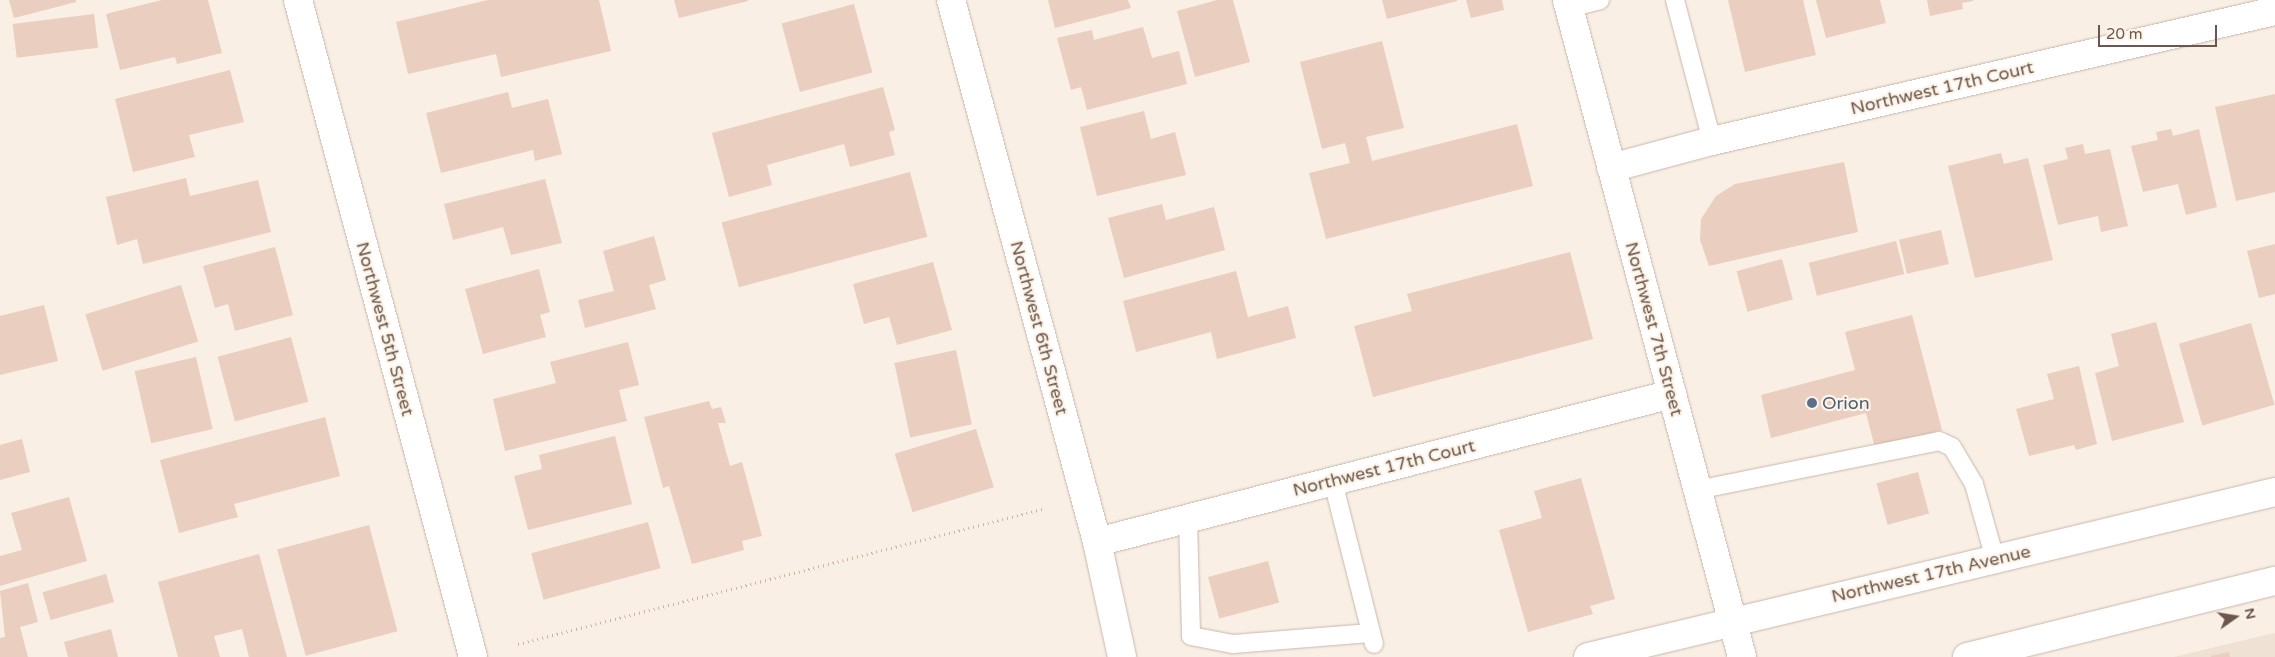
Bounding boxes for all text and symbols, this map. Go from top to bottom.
scale bar [2100,15,2219,47]
text: 20 m [2106,25,2143,43]
street label: Northwest 17th Court [1848,56,2036,120]
street label: Northwest 6th Street [1005,239,1073,417]
street label: Northwest 5th Street [351,240,419,418]
street label: Northwest 7th Street [1620,240,1688,418]
place label: Orion [1822,392,1870,414]
marker: Orion [1806,397,1818,409]
street label: Northwest 17th Court [1291,435,1477,501]
street label: Northwest 17th Avenue [1829,541,2033,607]
north arrow [2210,592,2260,642]
text: N [2241,606,2260,621]

